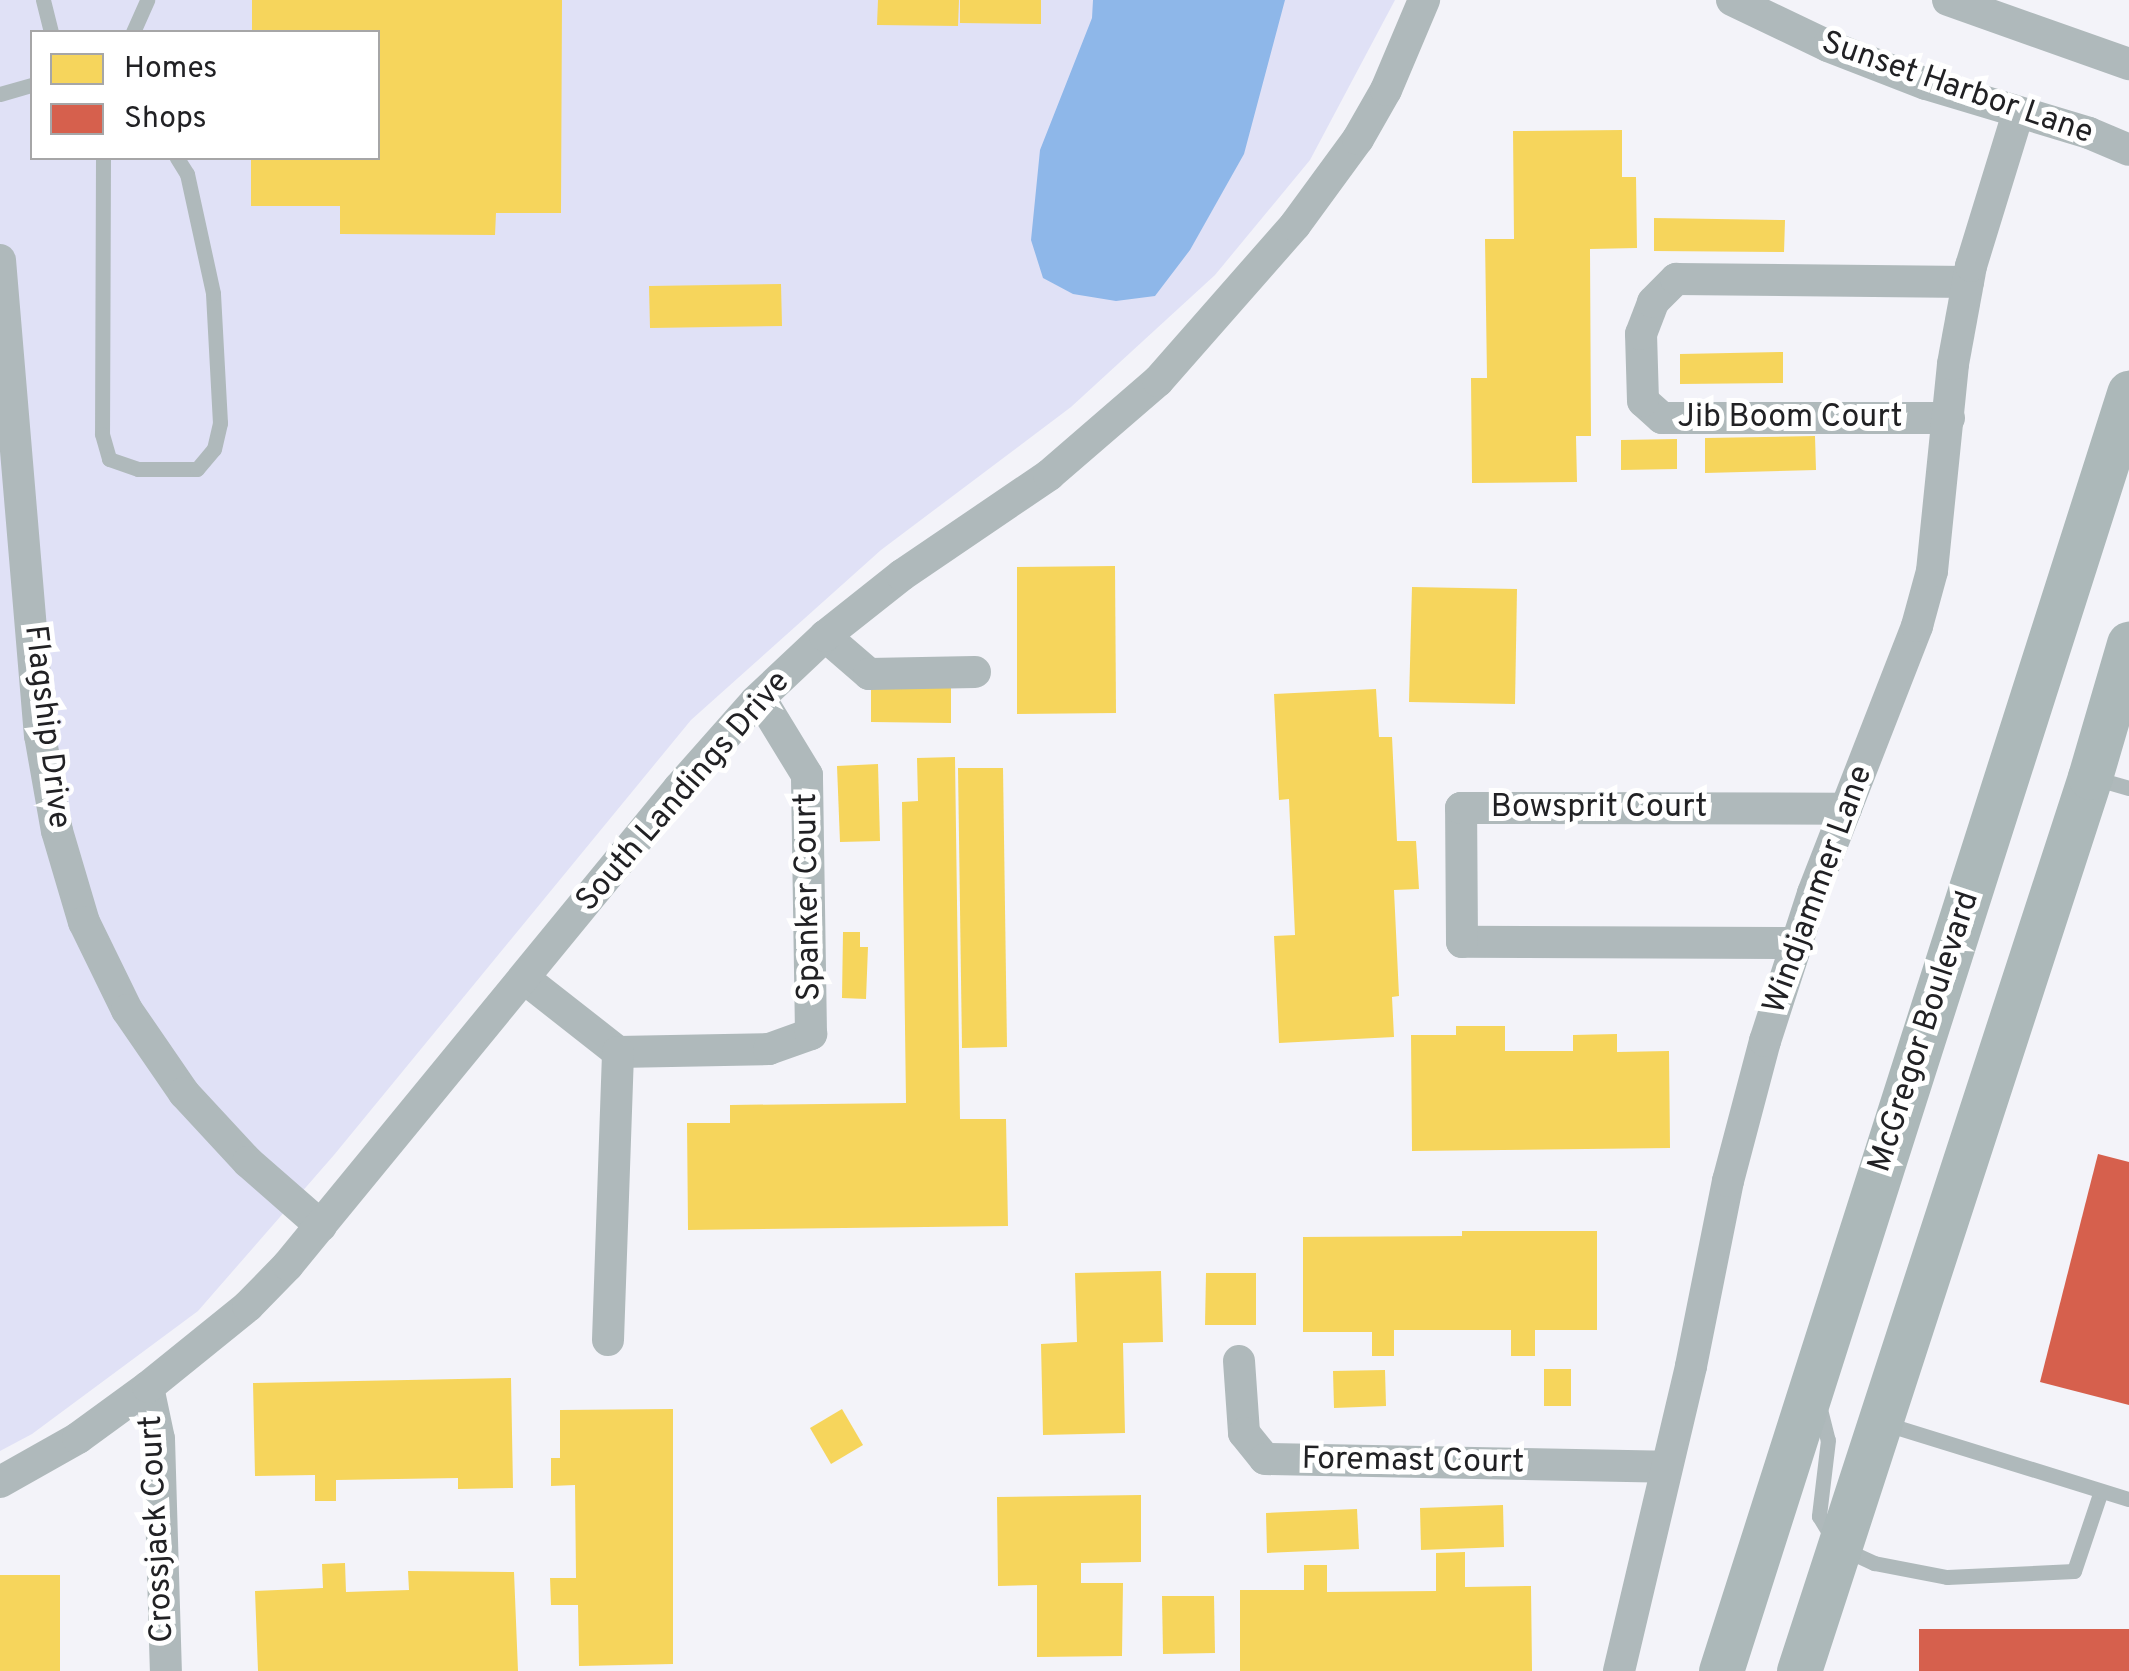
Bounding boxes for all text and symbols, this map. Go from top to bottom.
street label: Sunset Harbor Lane [1816,25,2098,153]
legend [30,30,380,160]
text: Homes [124,51,217,88]
text: Shops [124,101,207,138]
street label: Jib Boom Court [1677,399,1903,437]
street label: Flagship Drive [14,623,78,831]
street label: South Landings Drive [569,664,799,920]
street label: Windjammer Lane [1756,761,1882,1019]
street label: Bowsprit Court [1491,789,1707,827]
street label: Spanker Court [788,792,830,1002]
street label: McGregor Boulevard [1861,887,1989,1177]
street label: Crossjack Court [133,1414,183,1644]
street label: Foremast Court [1301,1441,1525,1483]

